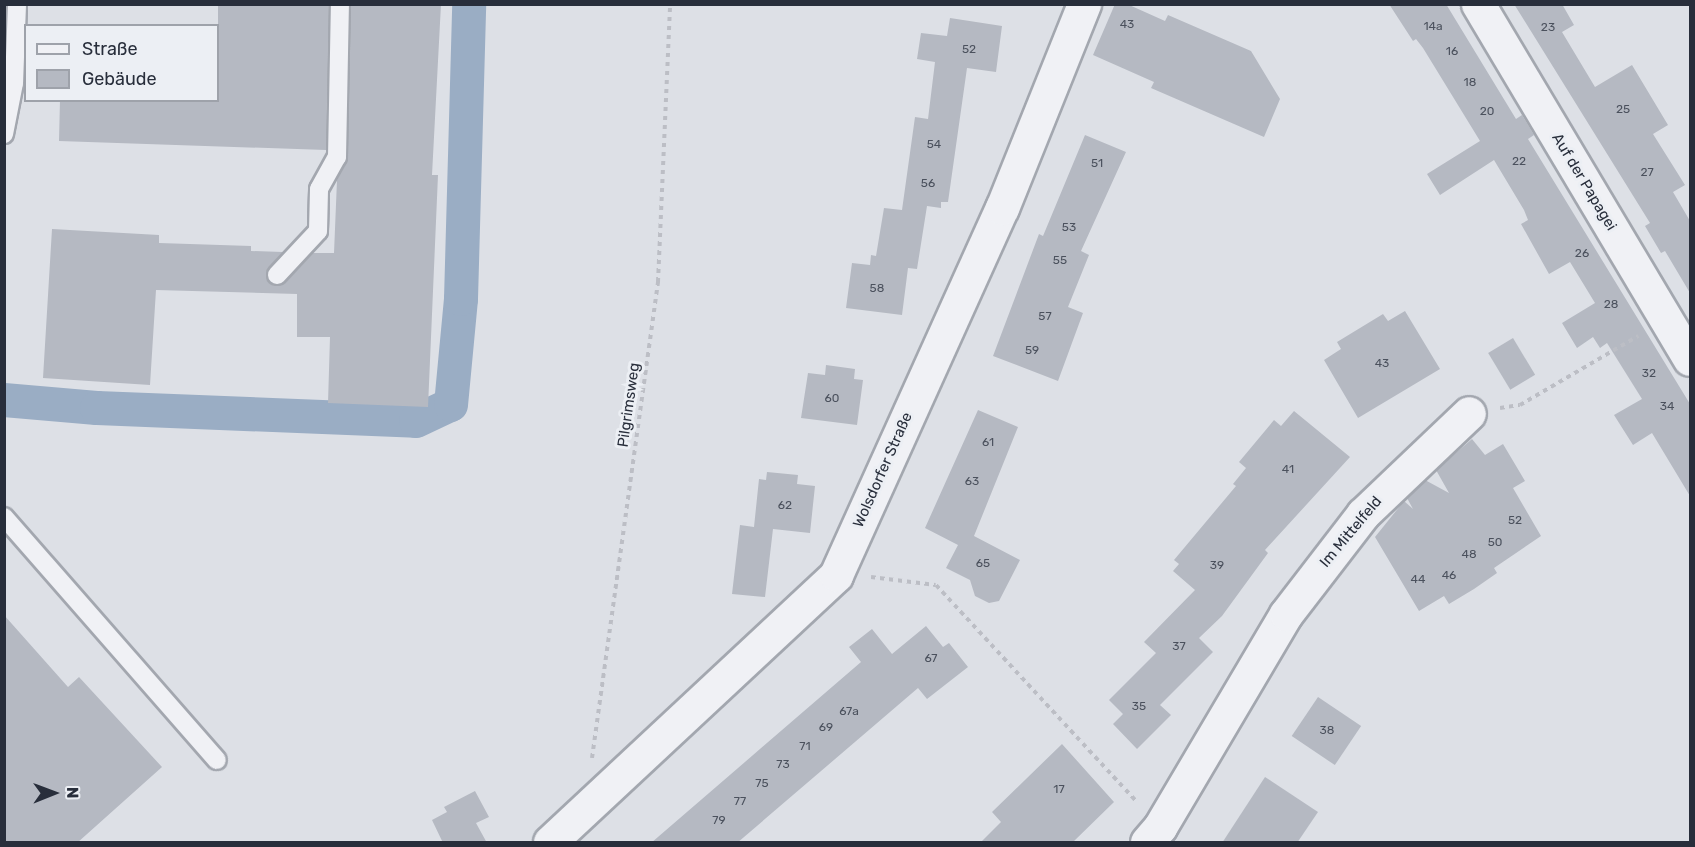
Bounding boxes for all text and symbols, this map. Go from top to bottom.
house number: 43 [1120,18,1134,32]
house number: 14a [1423,20,1443,34]
house number: 23 [1541,21,1555,35]
legend [24,24,219,102]
text: Straße [82,38,138,60]
house number: 52 [962,43,976,57]
house number: 16 [1446,45,1458,59]
text: Gebäude [82,68,157,90]
house number: 18 [1464,76,1476,90]
house number: 25 [1616,103,1630,117]
house number: 20 [1480,105,1494,119]
street label: Auf der Papagei [1548,130,1620,234]
house number: 54 [927,138,941,152]
house number: 22 [1512,155,1526,169]
house number: 51 [1091,157,1103,171]
house number: 27 [1640,166,1654,180]
house number: 56 [921,177,935,191]
house number: 53 [1062,221,1076,235]
house number: 26 [1575,247,1589,261]
house number: 55 [1053,254,1067,268]
house number: 58 [870,282,884,296]
house number: 28 [1604,298,1618,312]
house number: 57 [1038,310,1052,324]
house number: 59 [1025,344,1039,358]
house number: 43 [1375,357,1389,371]
street label: Pilgrimsweg [614,362,644,448]
house number: 32 [1642,367,1656,381]
house number: 60 [825,392,839,406]
house number: 34 [1660,400,1674,414]
street label: Wolsdorfer Straße [849,409,917,531]
house number: 61 [982,436,994,450]
house number: 41 [1282,463,1294,477]
house number: 63 [965,475,979,489]
street label: Im Mittelfeld [1316,493,1386,571]
house number: 62 [778,499,792,513]
house number: 52 [1508,514,1522,528]
house number: 50 [1488,536,1502,550]
house number: 48 [1461,548,1477,562]
house number: 65 [976,557,990,571]
house number: 39 [1210,559,1224,573]
house number: 46 [1442,569,1456,583]
house number: 44 [1411,573,1425,587]
house number: 37 [1172,640,1186,654]
house number: 67 [924,652,938,666]
house number: 35 [1132,700,1146,714]
house number: 67a [839,705,859,719]
house number: 69 [819,721,833,735]
house number: 38 [1320,724,1334,738]
house number: 71 [799,740,811,754]
house number: 73 [776,758,790,772]
north arrow [24,763,84,823]
house number: 75 [755,777,769,791]
house number: 17 [1053,783,1065,797]
text: N [63,787,82,799]
house number: 77 [734,795,746,809]
house number: 79 [712,814,726,828]

